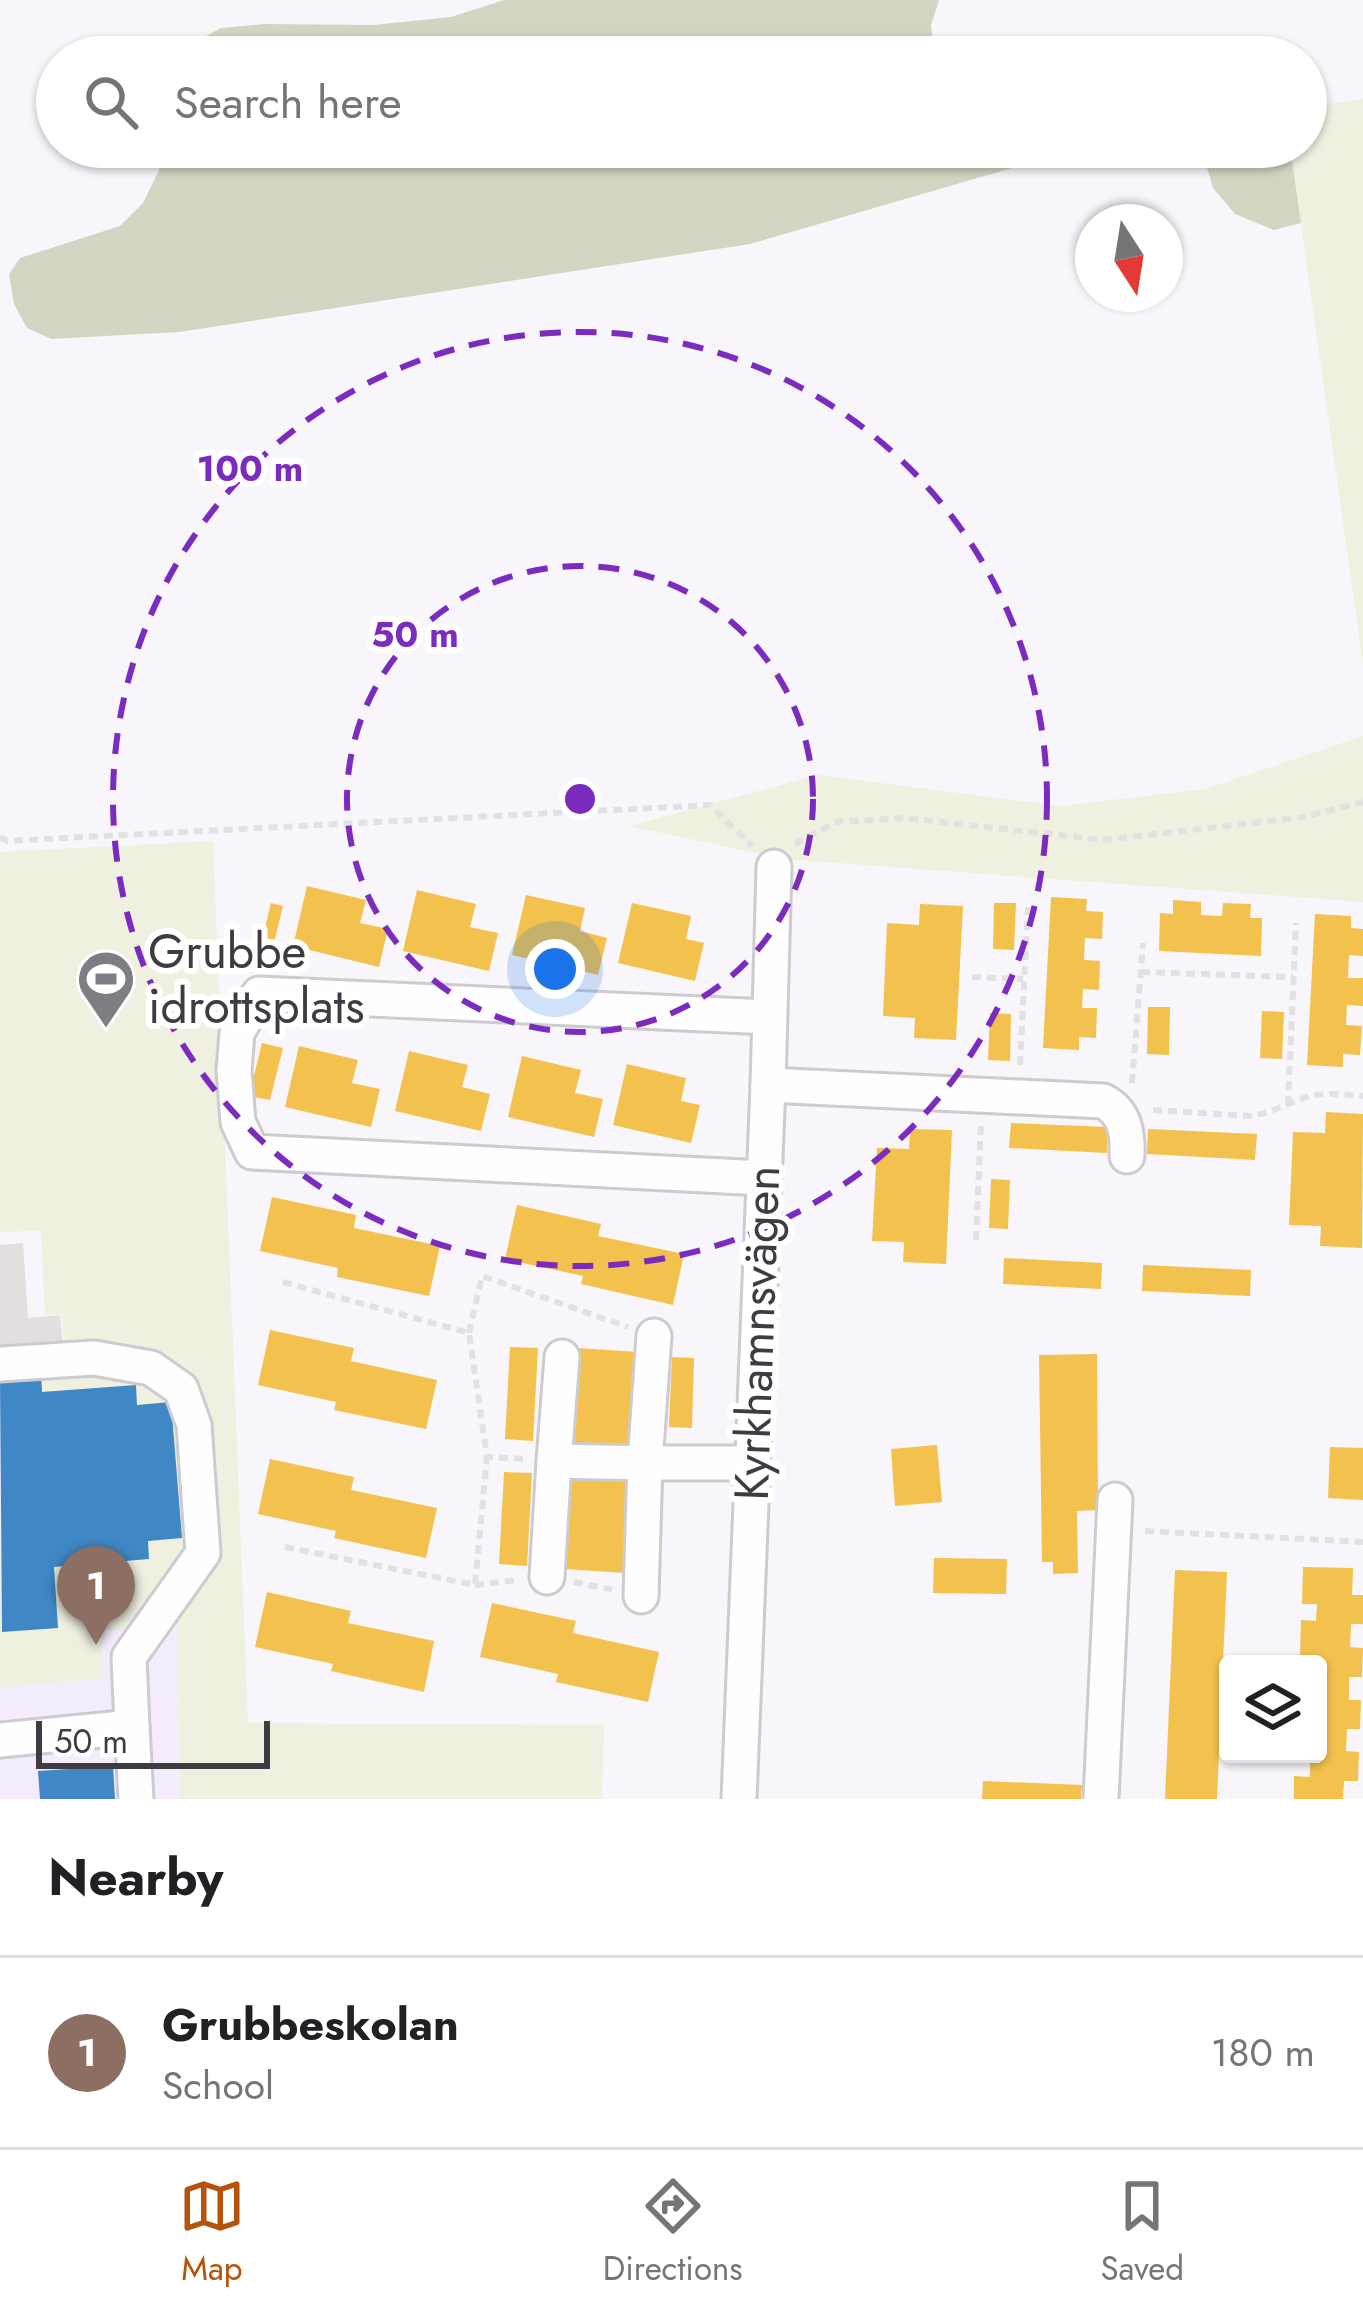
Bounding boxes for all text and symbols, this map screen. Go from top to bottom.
search box [36,36,1327,168]
icon: search [78,69,144,135]
text: Search here [174,70,402,135]
north arrow [1075,204,1183,312]
text: 100 m [197,442,303,494]
text: 50 m [371,608,459,660]
centre of rings [559,778,601,820]
place label: Grubbe idrottsplats [148,917,365,1041]
your location [525,939,585,999]
sports icon: Grubbe idrottsplats [75,948,137,1030]
street label: Kyrkhamnsvägen [717,1164,797,1502]
pin: 1 [57,1546,135,1645]
map controls [1219,1655,1327,1763]
button: layers [1219,1655,1327,1763]
scale bar [36,1715,270,1768]
text: 50 m [54,1718,128,1765]
text: Nearby [48,1840,223,1914]
text: Grubbeskolan [162,1992,459,2057]
text: 1 [77,2024,97,2081]
text: 180 m [1211,2024,1315,2081]
text: School [162,2057,274,2114]
tab: Map [179,2173,245,2292]
tab: Directions [603,2173,743,2292]
tab: Saved [1100,2173,1184,2292]

